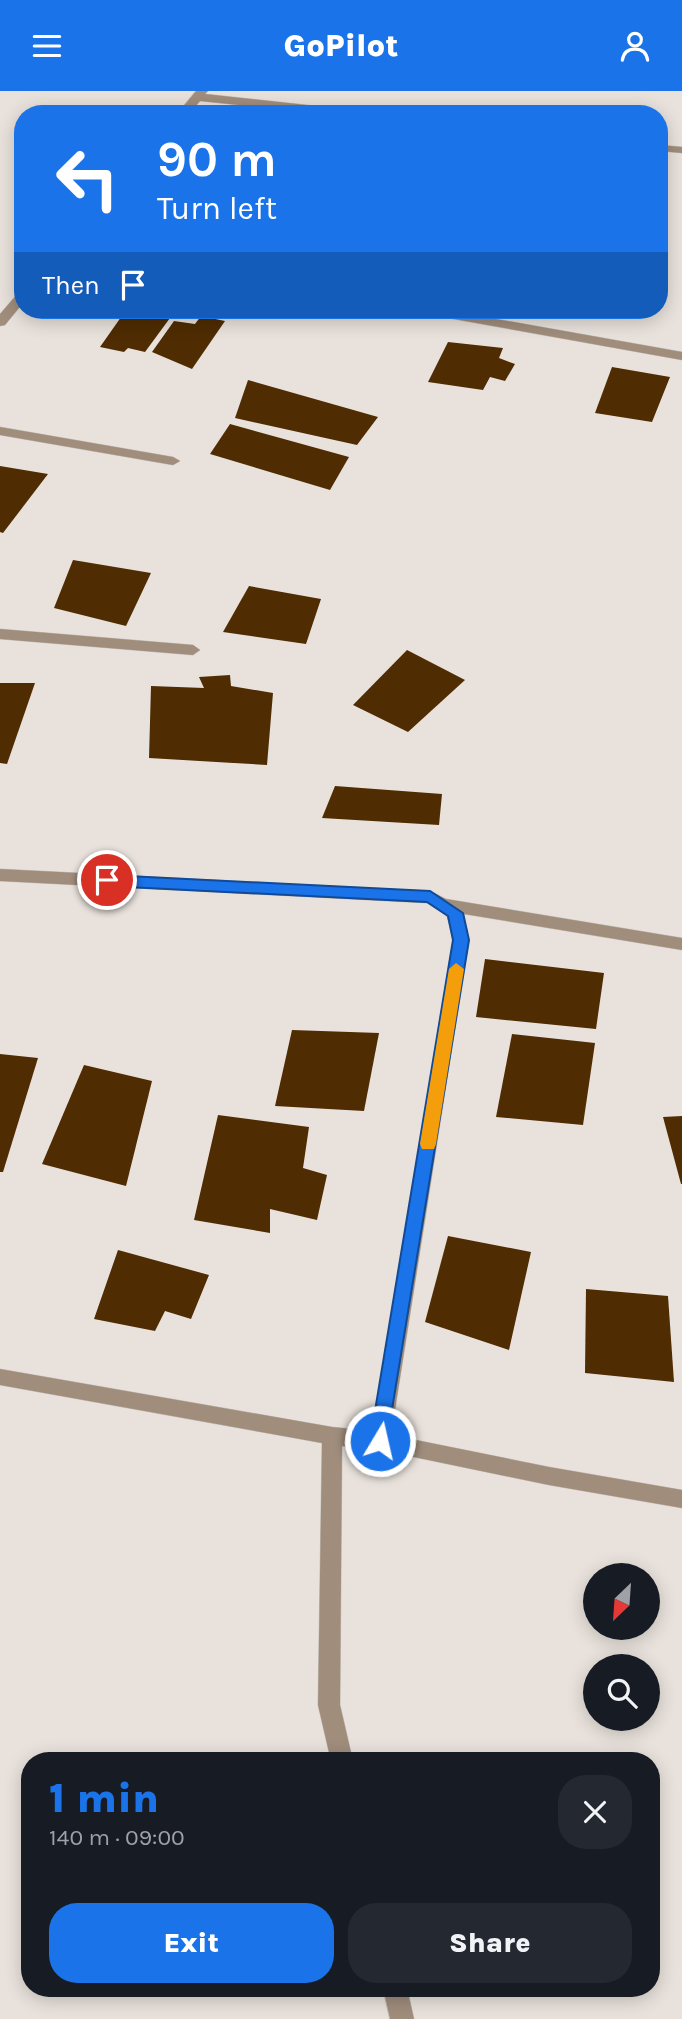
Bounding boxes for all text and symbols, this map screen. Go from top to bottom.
icon: menu [28,27,66,65]
text: GoPilot [283,27,399,64]
icon: person [616,27,654,65]
text: 90 m [157,131,277,188]
icon: left [42,133,133,224]
text: Turn left [157,190,277,227]
icon: arrive [114,266,152,304]
text: Then [42,270,100,301]
pin [77,850,137,910]
icon: arrive [88,861,126,899]
position arrow [343,1404,417,1478]
north arrow [583,1563,660,1640]
map controls [583,1563,660,1731]
button: search [583,1654,660,1731]
text: 1 min [49,1773,159,1823]
button: close [558,1775,632,1849]
text: 140 m · 09:00 [49,1824,185,1851]
button: Exit [49,1903,334,1983]
button: Share [348,1903,632,1983]

